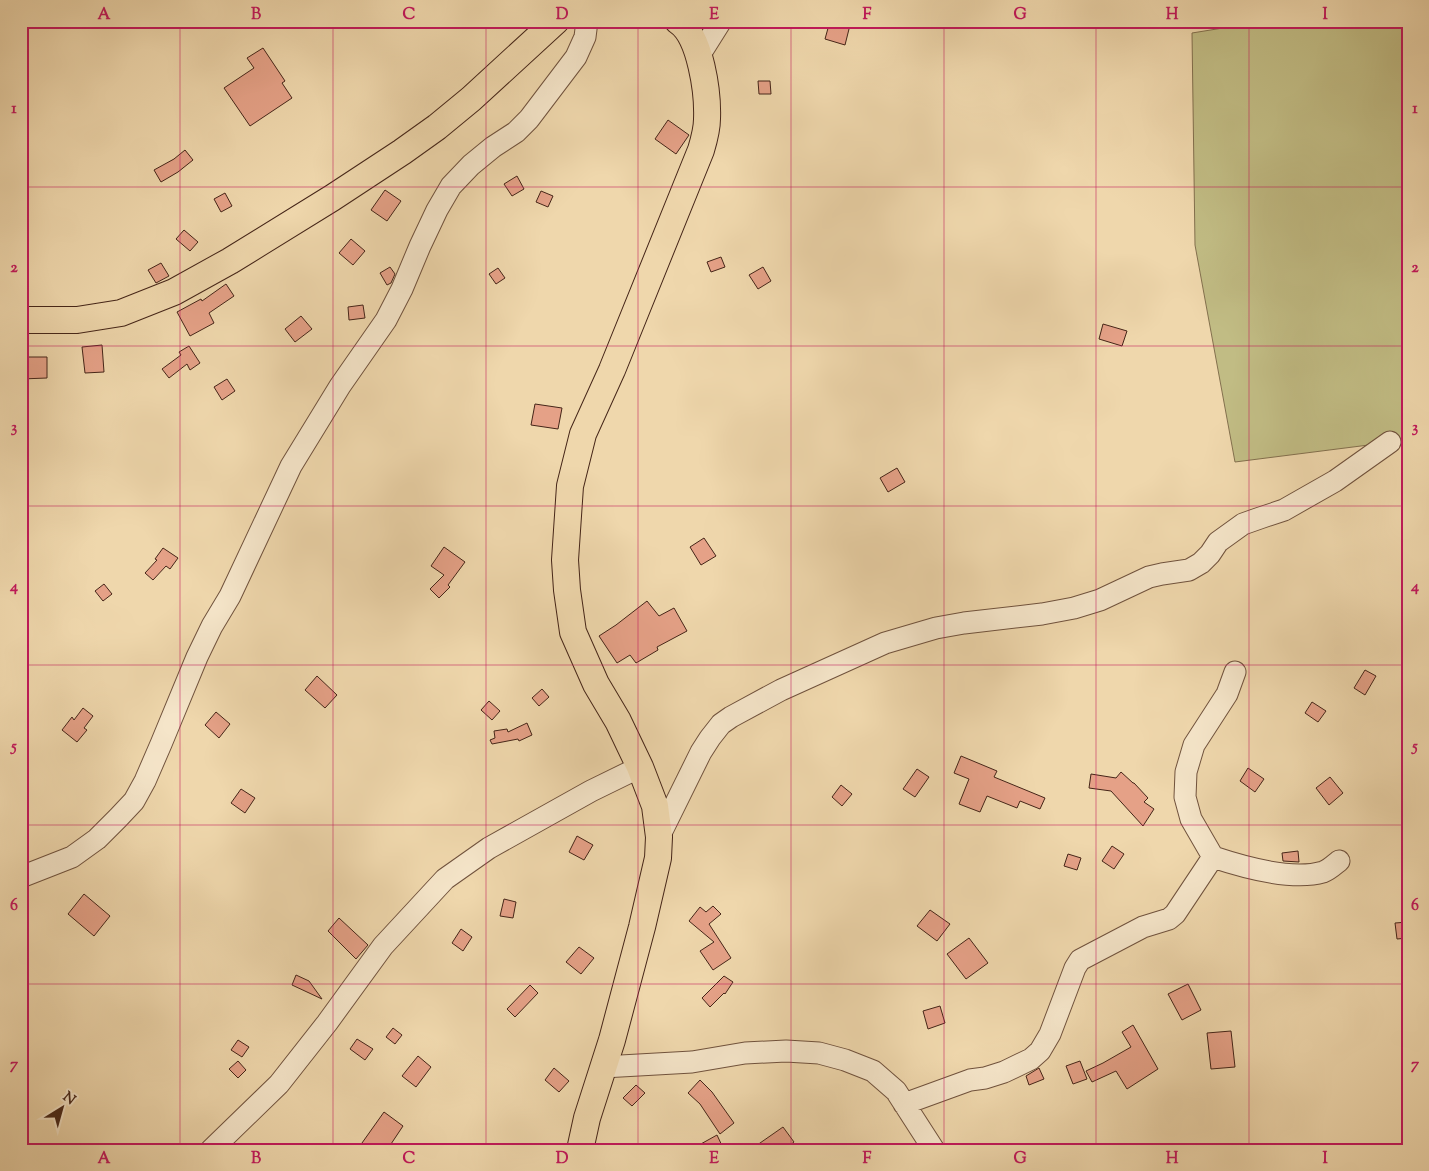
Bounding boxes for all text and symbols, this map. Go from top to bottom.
text: A [98,4,111,27]
text: B [251,4,261,27]
text: C [403,4,416,27]
text: D [556,4,569,27]
text: E [709,4,719,27]
text: F [863,4,872,27]
text: G [1013,4,1027,27]
text: H [1166,4,1179,27]
text: I [1322,4,1328,27]
text: 1 [11,98,17,121]
text: 1 [1412,98,1418,121]
text: 2 [10,257,18,280]
text: 2 [1411,257,1419,280]
text: 3 [11,417,18,440]
text: 3 [1412,417,1419,440]
text: 4 [9,576,18,599]
text: 4 [1410,576,1419,599]
text: 5 [9,736,17,759]
text: 5 [1410,736,1418,759]
text: 6 [10,895,18,918]
text: 6 [1411,895,1419,918]
text: 7 [10,1054,19,1077]
text: 7 [1411,1054,1420,1077]
north arrow [38,1084,88,1134]
text: N [58,1088,79,1111]
text: A [98,1148,111,1171]
text: B [251,1148,261,1171]
text: C [403,1148,416,1171]
text: D [556,1148,569,1171]
text: E [709,1148,719,1171]
text: F [863,1148,872,1171]
text: G [1013,1148,1027,1171]
text: H [1166,1148,1179,1171]
text: I [1322,1148,1328,1171]

